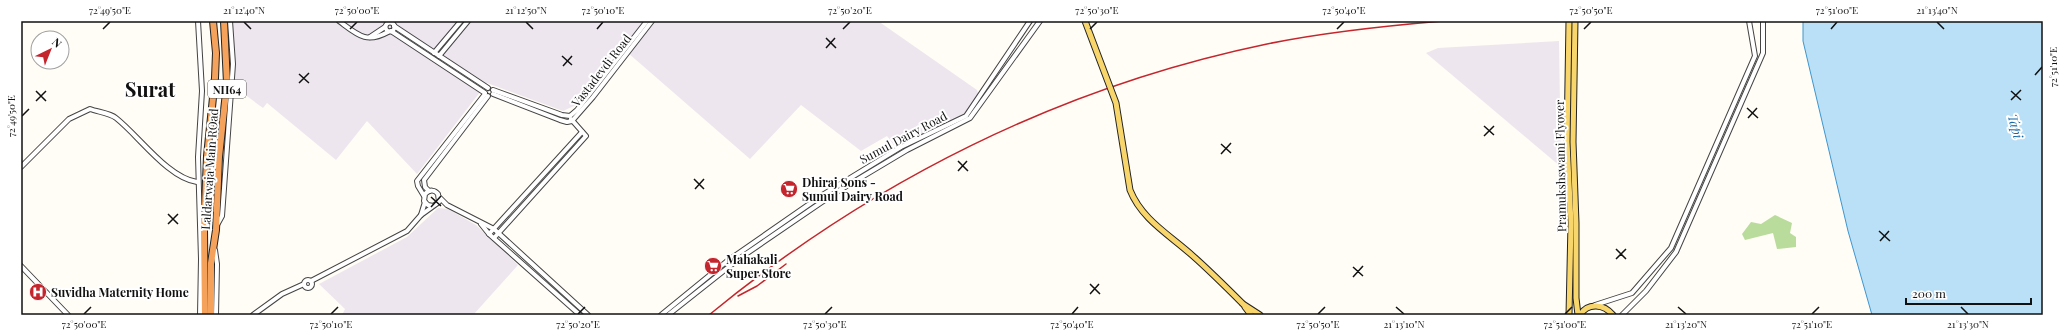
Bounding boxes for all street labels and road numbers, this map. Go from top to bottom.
street label: Vastadevdi Road [567,30,634,110]
road number: NH64 [208,80,246,98]
street label: Pramukshswami Flyover [1551,99,1569,232]
street label: Sumul Dairy Road [856,107,950,167]
street label: Laldarwaja Main ROad [197,108,221,230]

